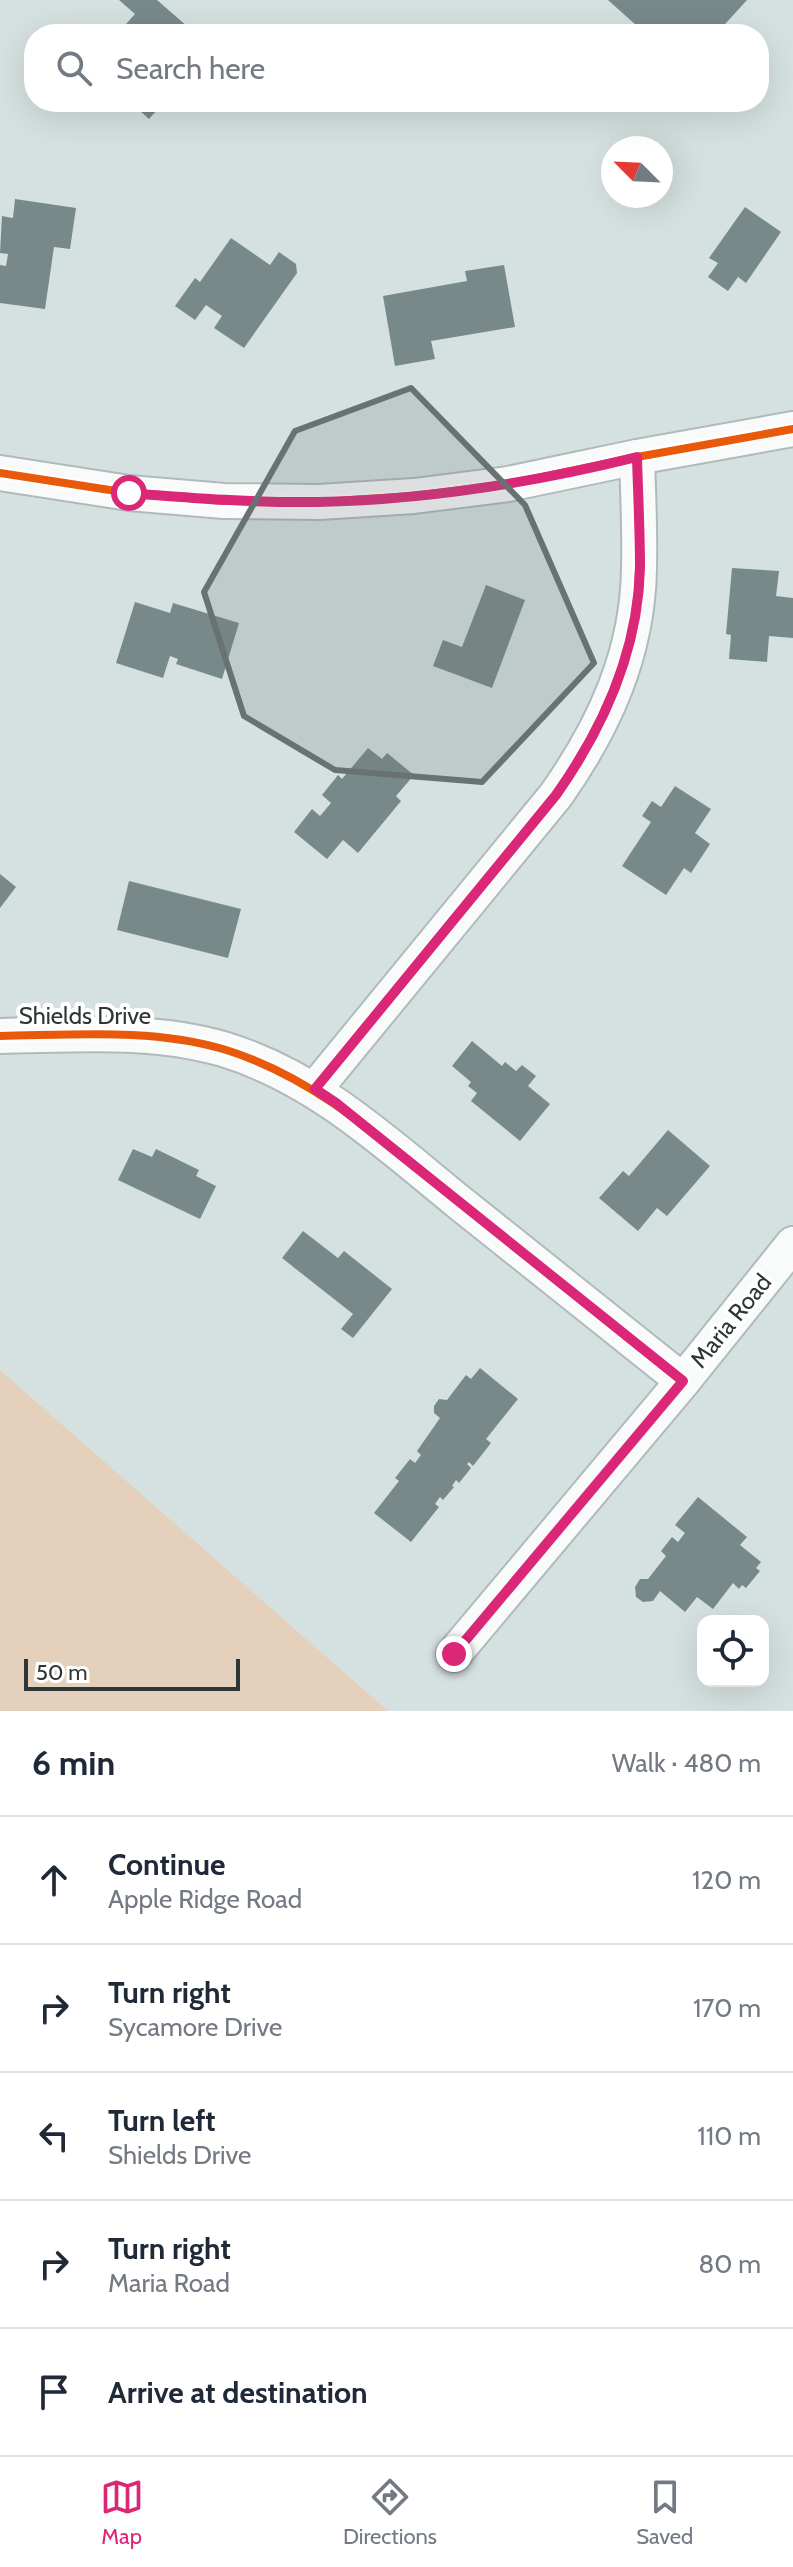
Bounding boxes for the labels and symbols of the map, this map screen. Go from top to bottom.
north arrow [601,136,673,208]
route start [111,475,147,511]
street label: Shields Drive [19,1001,151,1030]
street label: Maria Road [684,1268,777,1374]
route end [436,1636,472,1672]
scale bar [24,1655,240,1691]

